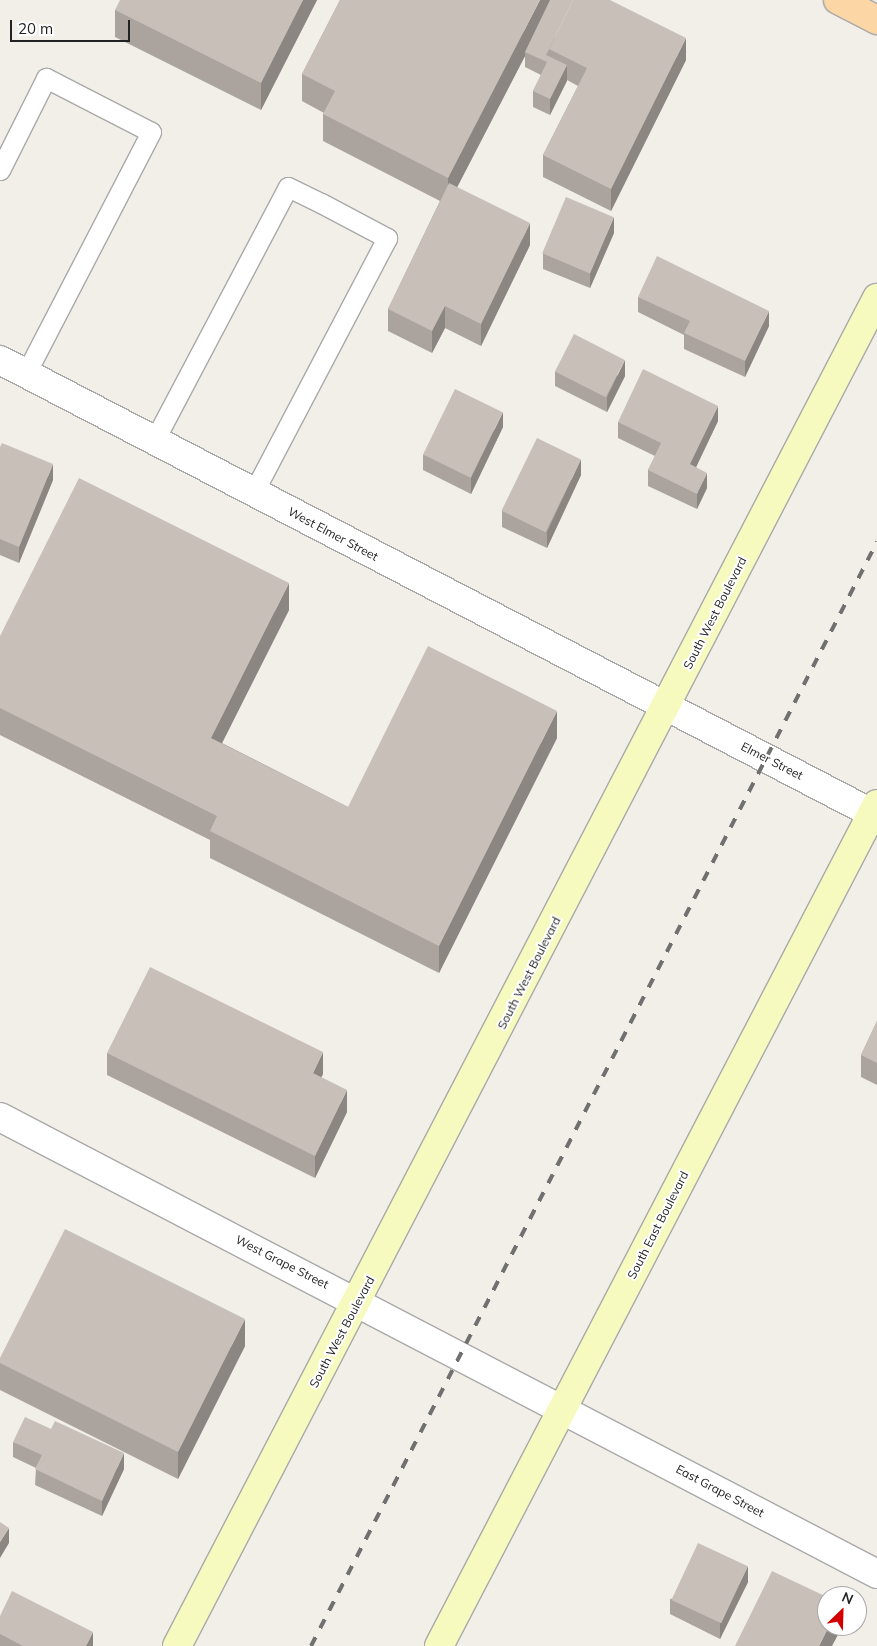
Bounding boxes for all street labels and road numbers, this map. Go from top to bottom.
street label: West Elmer Street [285,504,381,564]
street label: South West Boulevard [680,554,750,672]
street label: Elmer Street [739,739,805,783]
street label: South West Boulevard [494,914,564,1032]
street label: South East Boulevard [625,1169,691,1281]
street label: West Grape Street [233,1232,331,1292]
street label: South West Boulevard [306,1274,378,1390]
street label: East Grape Street [673,1462,767,1520]

